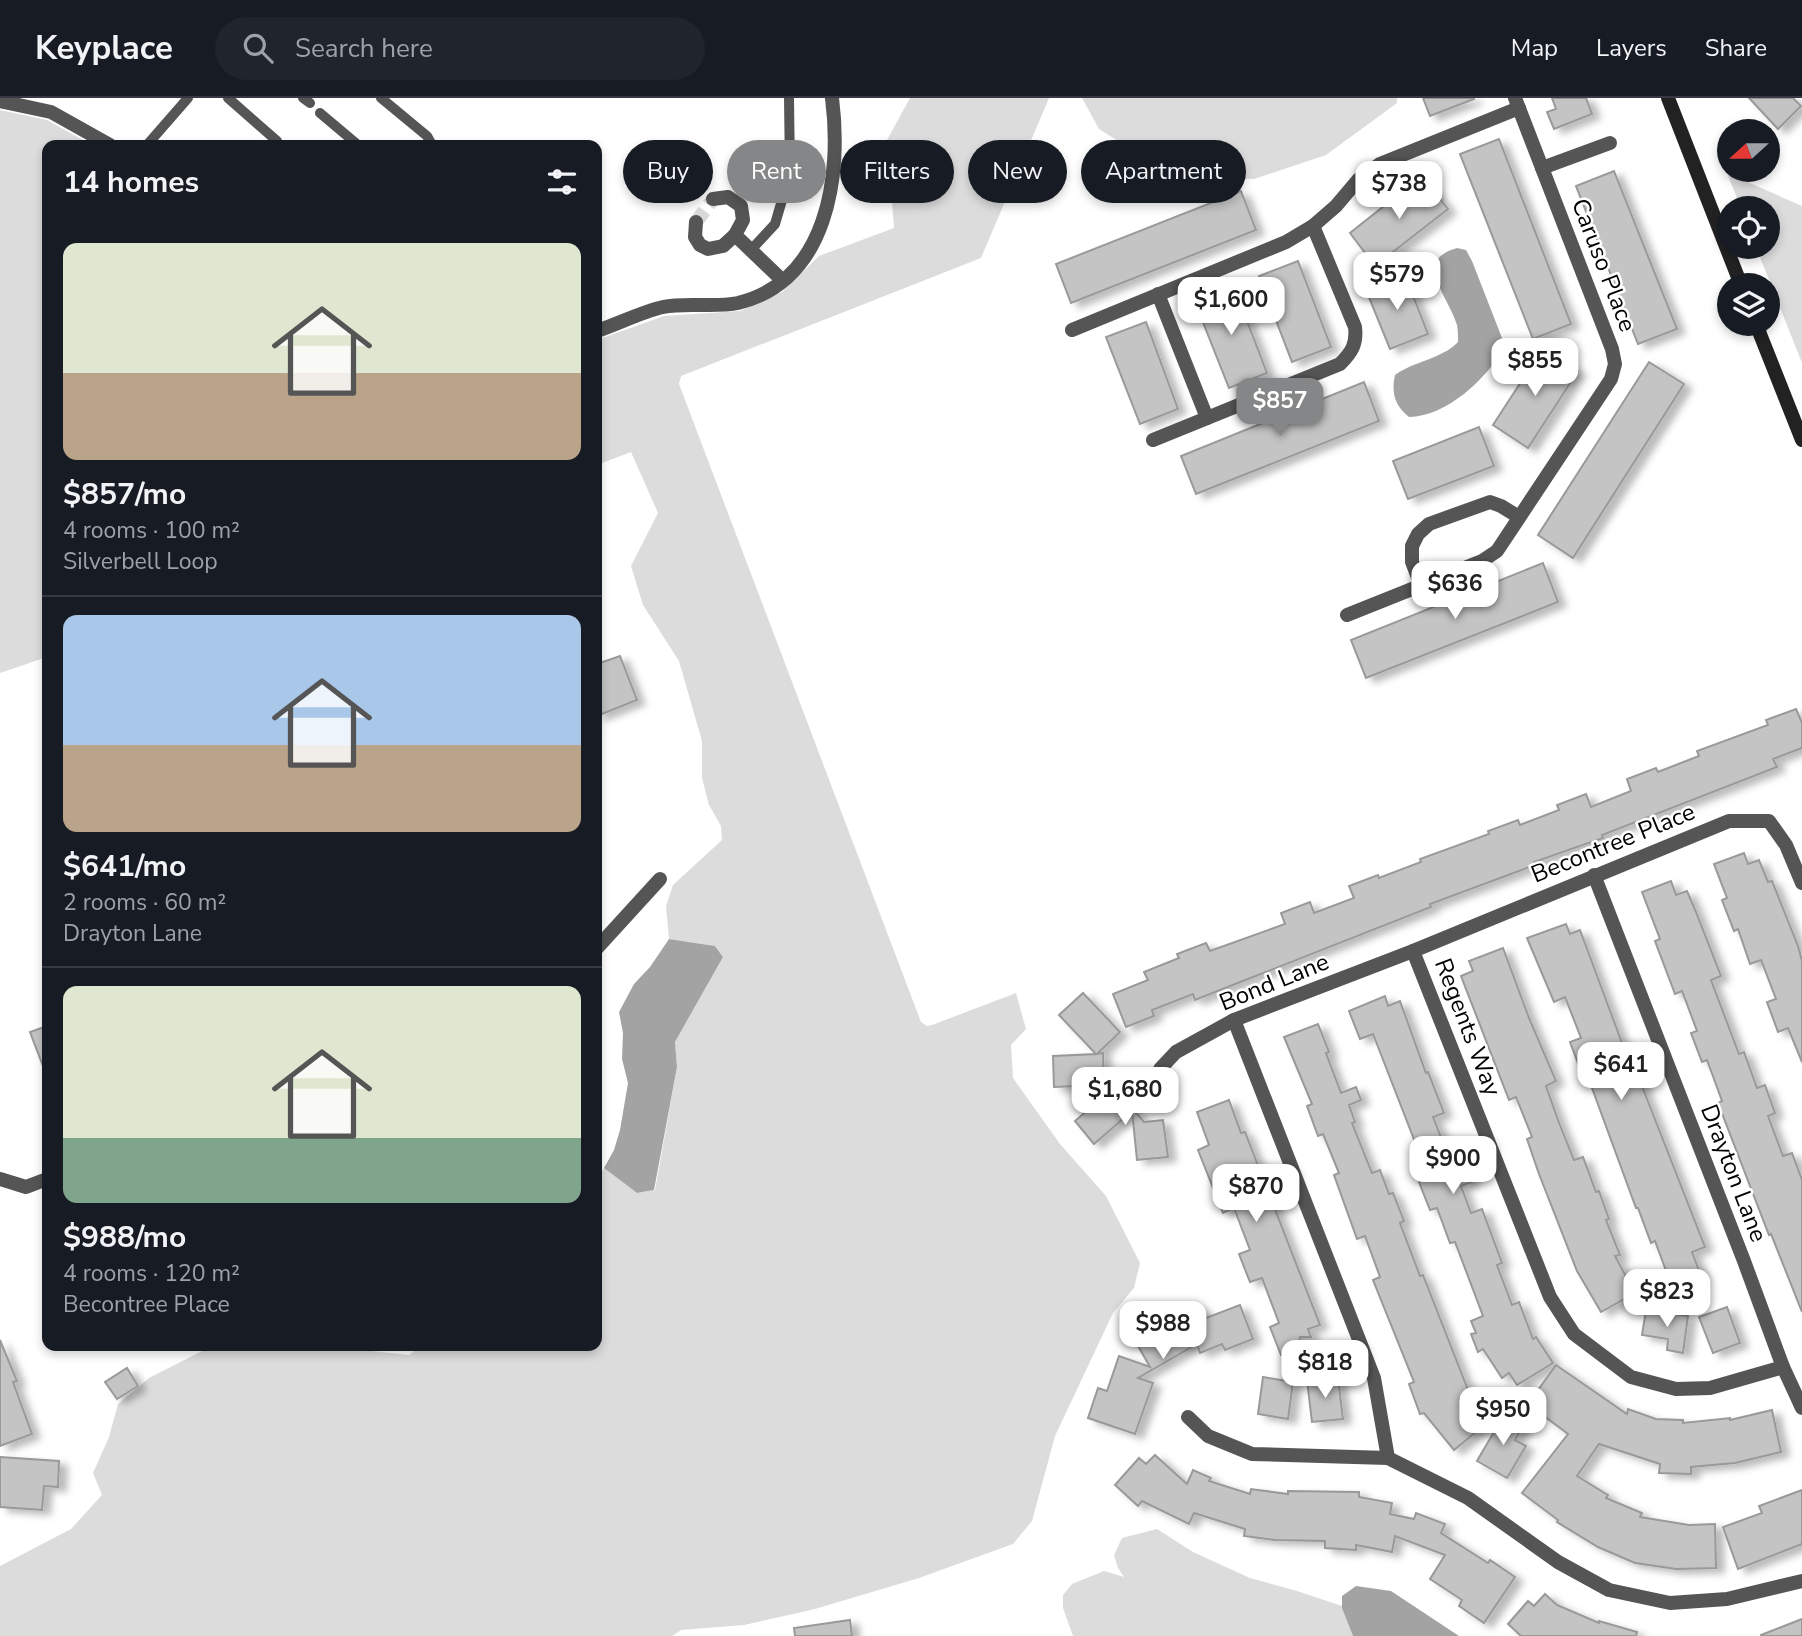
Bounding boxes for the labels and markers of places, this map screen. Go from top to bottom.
pin: $738 [1358,162,1440,221]
pin: $579 [1356,252,1438,312]
pin: $1,600 [1174,278,1288,337]
pin: $855 [1494,338,1576,398]
pin: $857 [1239,378,1321,438]
pin: $636 [1414,561,1496,621]
pin: $641 [1580,1042,1662,1102]
pin: $1,680 [1068,1068,1182,1127]
pin: $900 [1412,1136,1494,1196]
pin: $870 [1215,1164,1297,1224]
pin: $823 [1626,1270,1708,1329]
pin: $988 [1122,1302,1204,1361]
pin: $818 [1284,1340,1366,1400]
pin: $950 [1462,1388,1544,1447]

